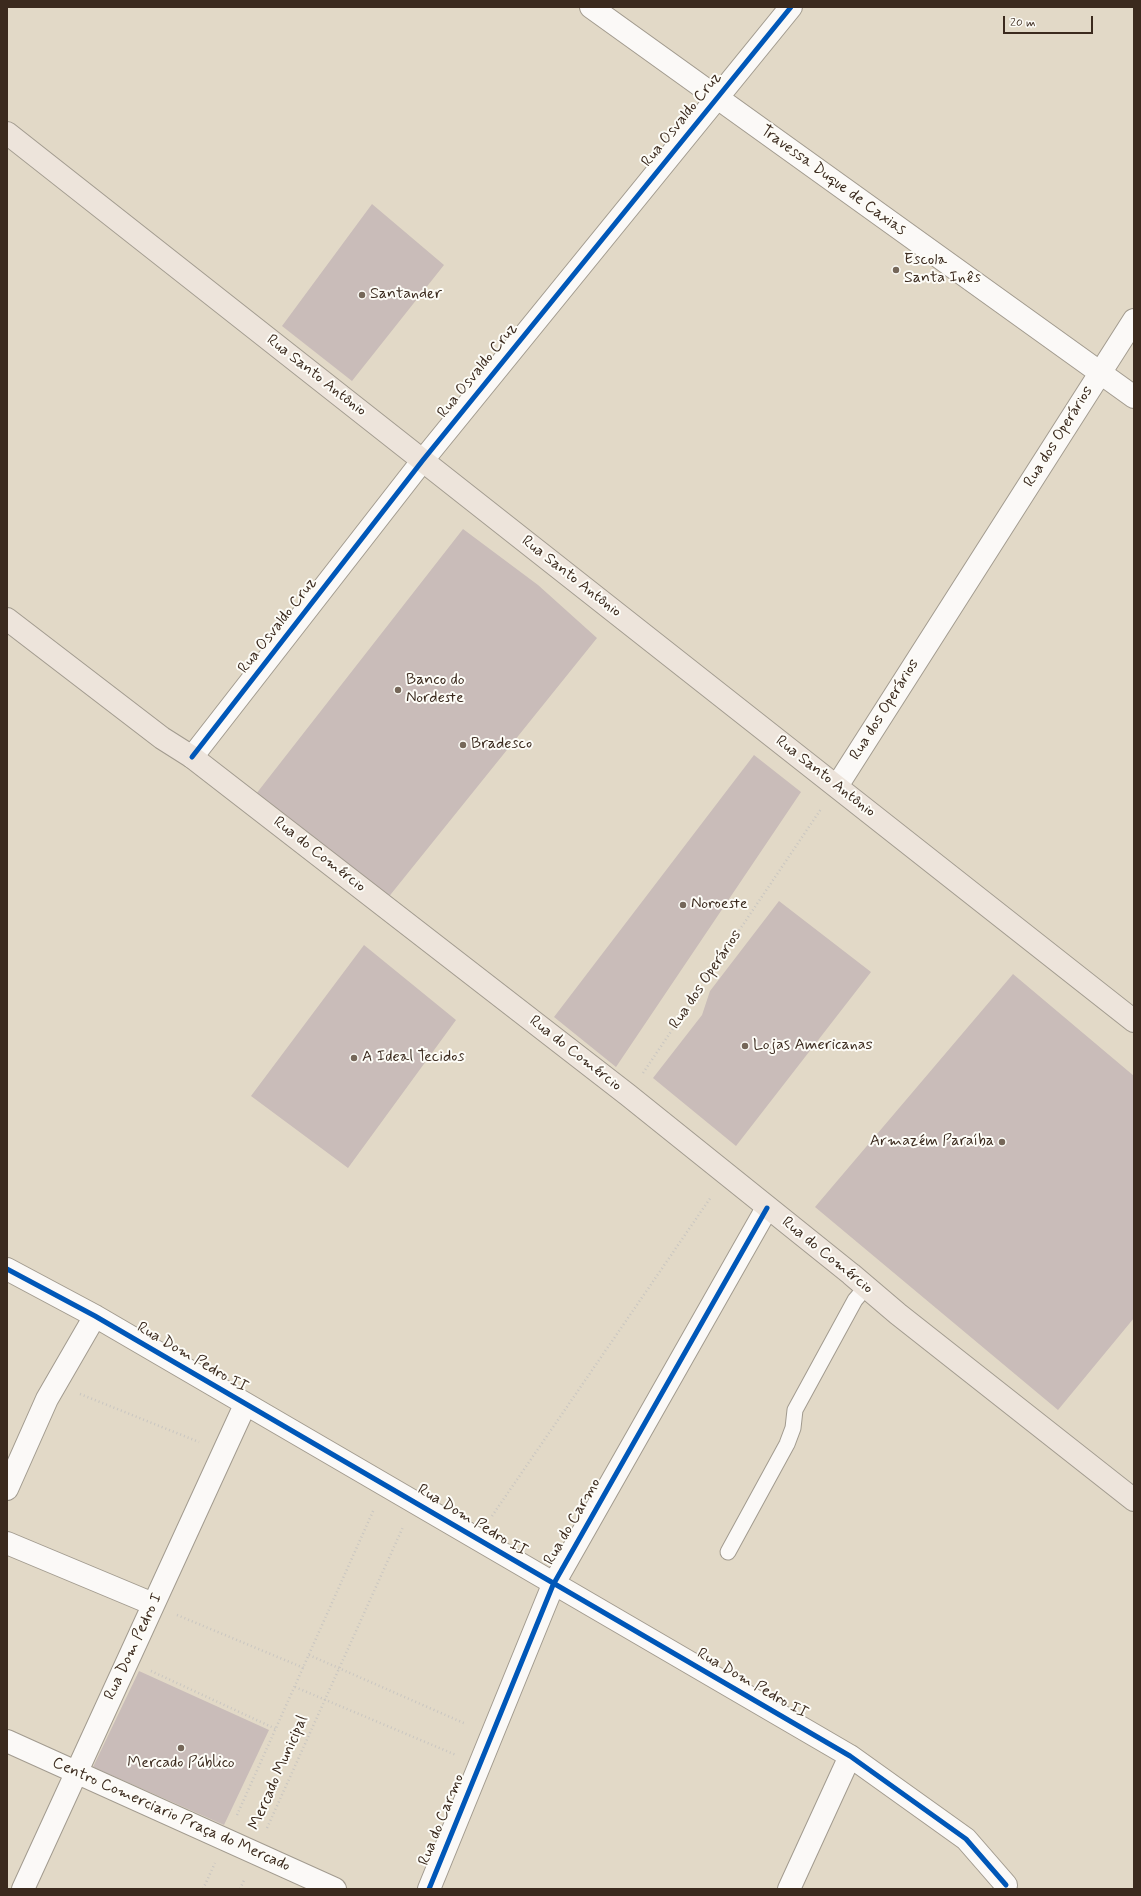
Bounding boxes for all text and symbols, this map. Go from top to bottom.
scale bar [1005,8,1095,34]
text: 20 m [1010,15,1036,31]
street label: Rua Osvaldo Cruz [638,69,726,171]
street label: Travessa Duque de Caxias [756,122,910,240]
place label: Escola Santa Inês [904,251,981,289]
marker: Escola Santa Inês [891,265,901,275]
place label: Santander [370,285,442,305]
marker: Santander [357,290,367,300]
street label: Rua Osvaldo Cruz [434,320,522,422]
street label: Rua Santo Antônio [262,331,370,421]
street label: Rua dos Operários [1020,383,1098,491]
street label: Rua Santo Antônio [517,532,625,622]
street label: Rua Osvaldo Cruz [235,574,321,678]
street label: Rua dos Operários [846,656,924,764]
place label: Banco do Nordeste [406,671,465,709]
marker: Banco do Nordeste [393,685,403,695]
street label: Rua Santo Antônio [771,732,879,822]
place label: Bradesco [471,735,532,755]
marker: Bradesco [458,740,468,750]
street label: Rua do Comércio [269,813,369,897]
place label: Noroeste [691,895,748,915]
marker: Noroeste [678,900,688,910]
street label: Rua dos Operários [666,927,746,1033]
street label: Rua do Comércio [525,1012,625,1096]
place label: Lojas Americanas [753,1036,873,1056]
marker: Lojas Americanas [740,1041,750,1051]
place label: A Ideal Tecidos [362,1048,464,1068]
marker: A Ideal Tecidos [349,1053,359,1063]
place label: Armazém Paraíba [870,1132,994,1152]
marker: Armazém Paraíba [997,1137,1007,1147]
street label: Rua do Comércio [777,1213,877,1299]
street label: Rua Dom Pedro II [133,1318,251,1398]
street label: Rua do Carmo [540,1475,606,1569]
street label: Rua Dom Pedro II [413,1481,531,1561]
street label: Rua Dom Pedro I [101,1591,167,1703]
street label: Rua Dom Pedro II [693,1644,811,1724]
street label: Mercado Municipal [245,1713,313,1833]
marker: Mercado Público [176,1743,186,1753]
street label: Centro Comerciario Praça do Mercado [49,1754,293,1876]
place label: Mercado Público [127,1754,235,1774]
street label: Rua do Carmo [415,1771,469,1869]

